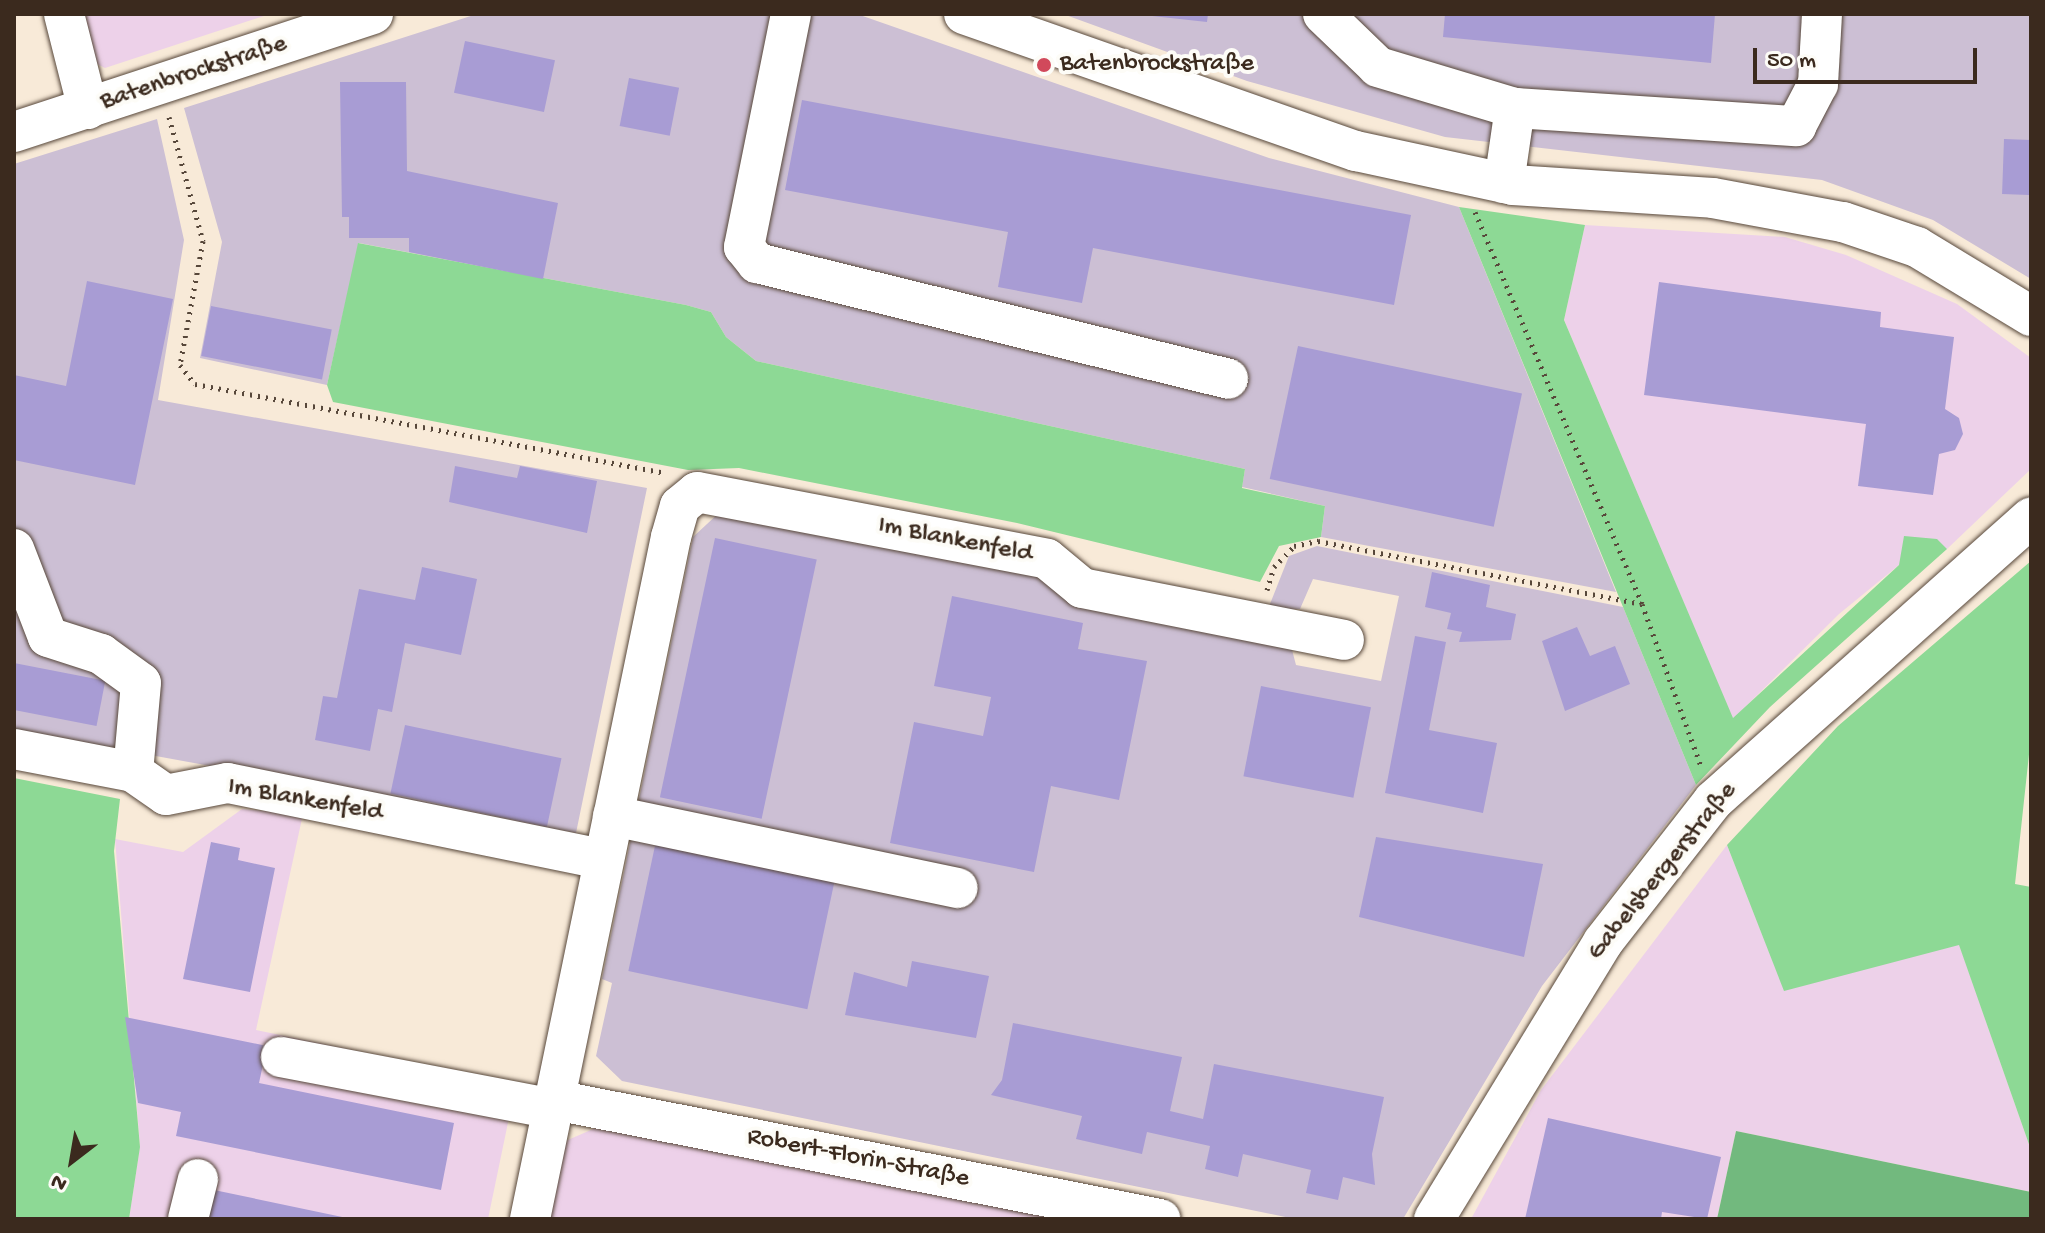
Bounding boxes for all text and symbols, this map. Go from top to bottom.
street label: Batenbrockstraße [97,29,291,119]
scale bar [1757,32,1981,82]
text: 50 m [1767,47,1816,76]
place label: Batenbrockstraße [1060,49,1254,81]
marker: Batenbrockstraße [1035,56,1053,74]
street label: Im Blankenfeld [875,511,1035,571]
street label: Im Blankenfeld [225,772,385,830]
street label: Gabelsbergerstraße [1582,777,1744,967]
north arrow [32,1121,112,1201]
street label: Robert-Florin-Straße [744,1122,972,1196]
text: N [47,1167,72,1196]

